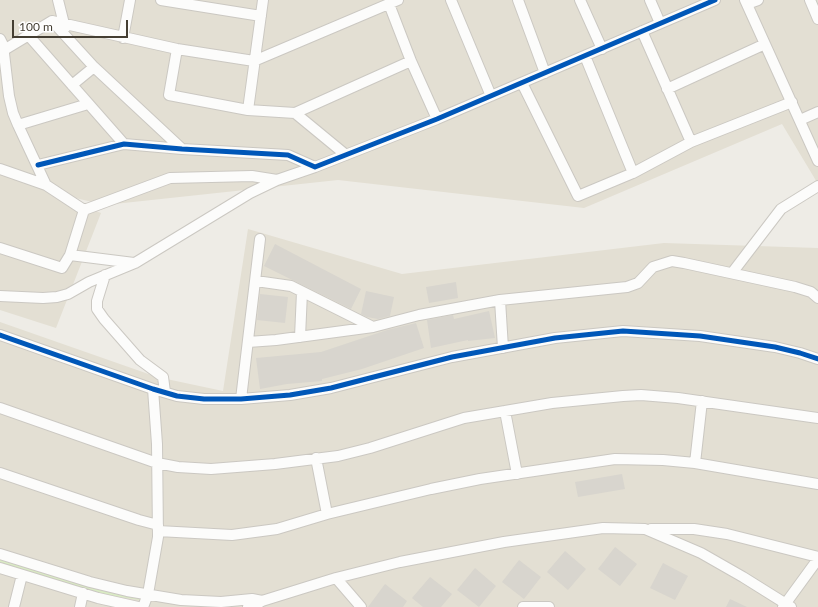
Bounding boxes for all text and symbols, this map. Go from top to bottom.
scale bar [14,12,130,38]
text: 100 m [19,19,53,34]

